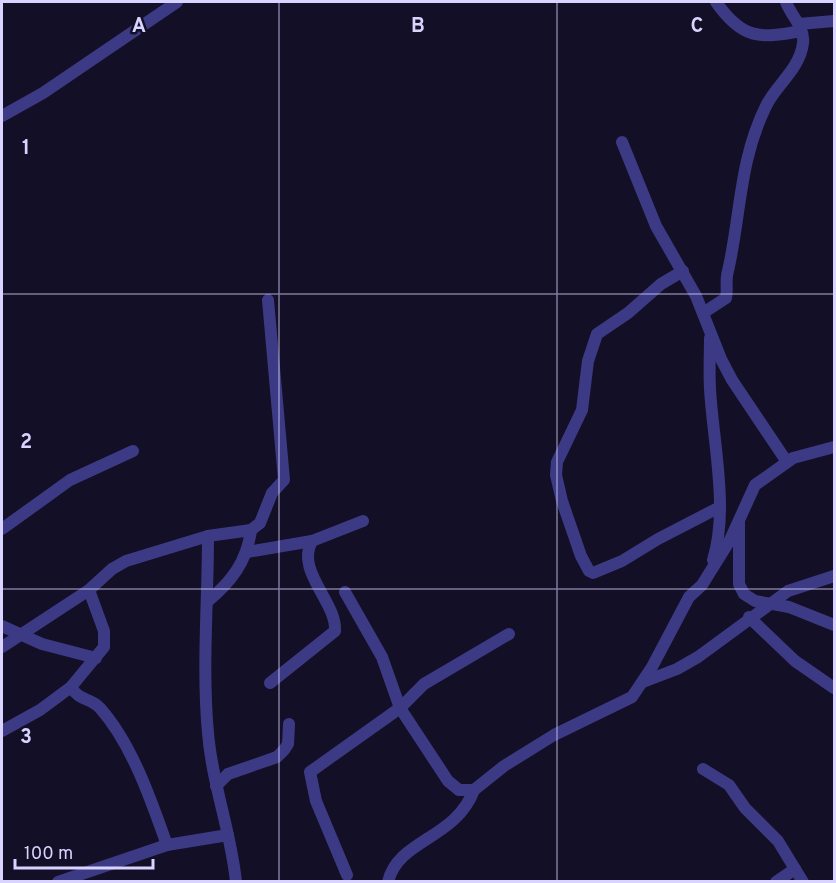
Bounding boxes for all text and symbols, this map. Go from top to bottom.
text: A [132,14,146,40]
text: B [411,14,425,40]
text: C [691,14,703,40]
text: 1 [22,136,30,162]
text: 2 [20,430,32,456]
text: 3 [20,725,32,751]
scale bar [15,832,153,870]
text: 100 m [24,843,73,866]

